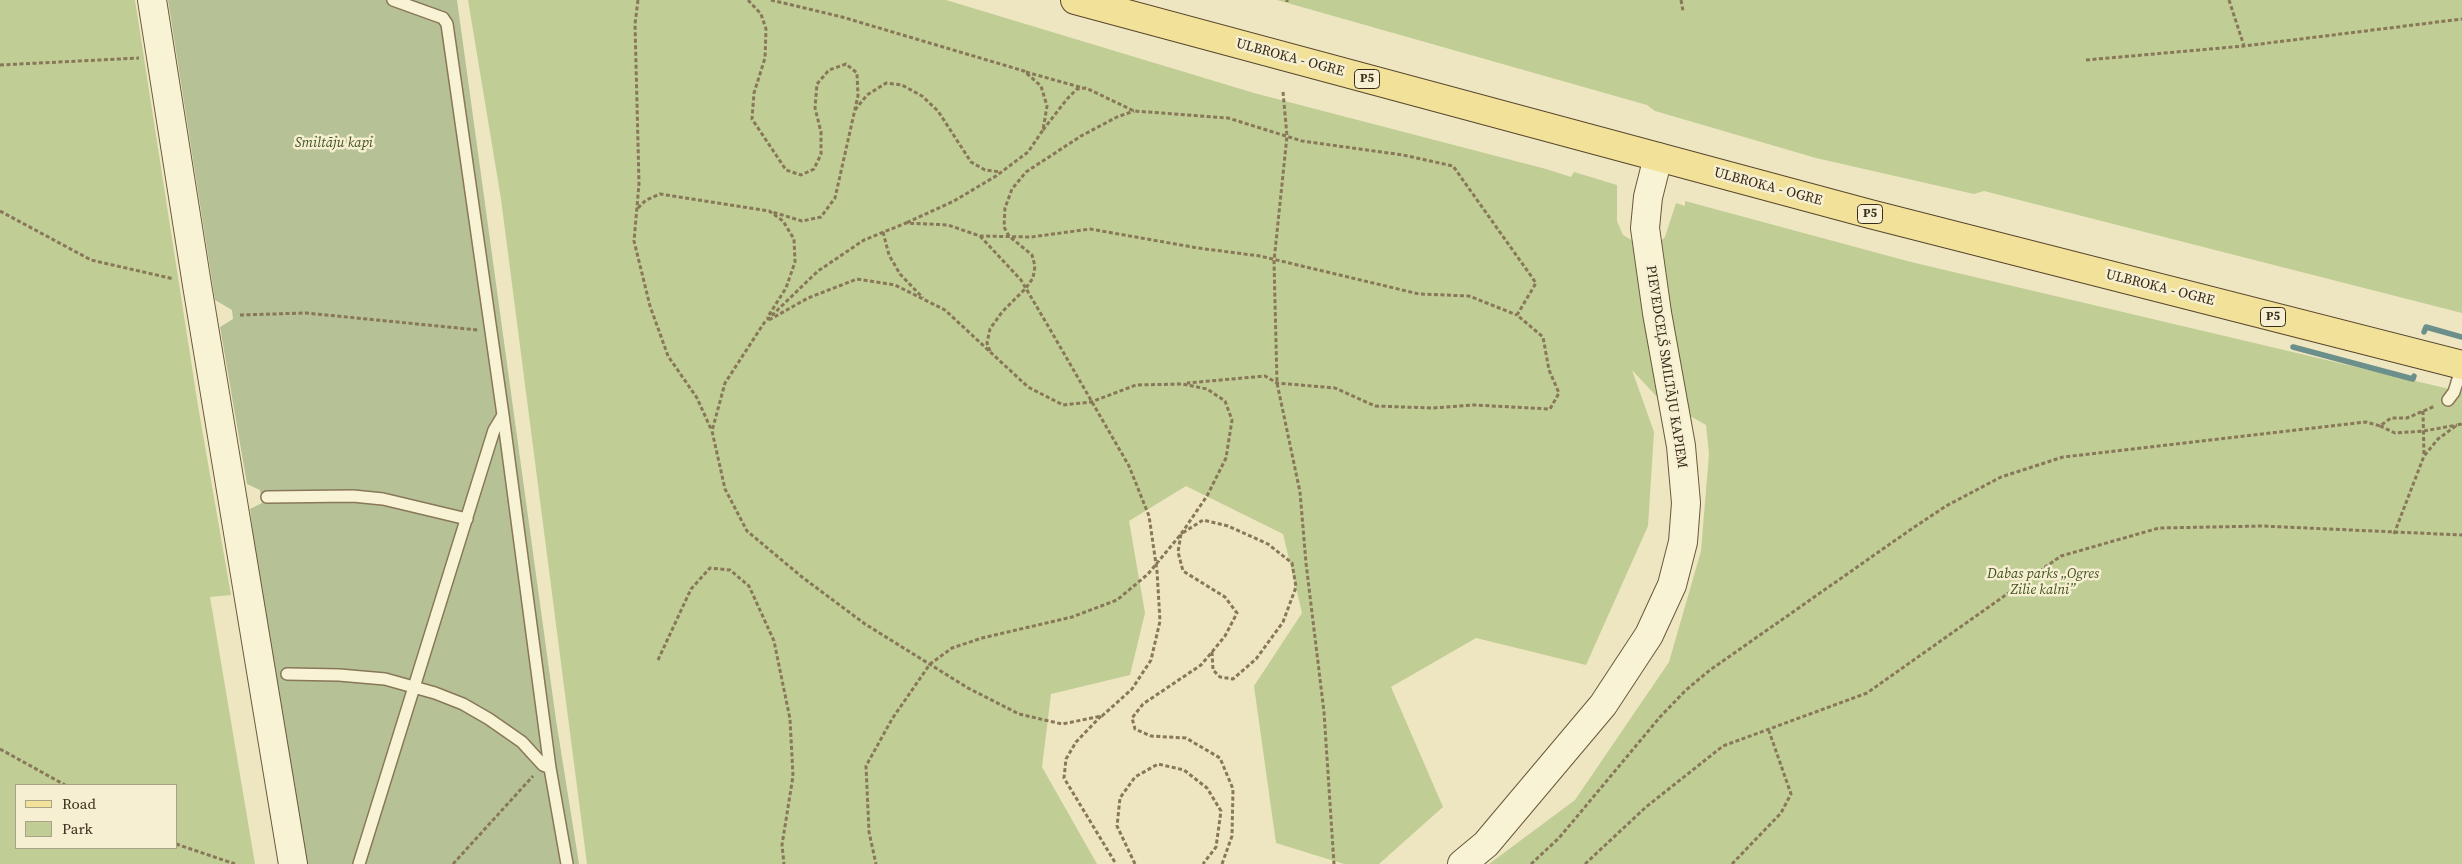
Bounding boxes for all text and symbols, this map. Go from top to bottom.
street label: ULBROKA - OGRE [1234,35,1346,81]
road number: P5 [1354,70,1380,88]
park label: Smiltāju kapi [295,135,373,151]
street label: ULBROKA - OGRE [1712,164,1824,210]
road number: P5 [1858,204,1882,223]
street label: PIEVEDCEĻŠ SMILTĀJU KAPIEM [1642,264,1690,470]
street label: ULBROKA - OGRE [2104,266,2216,310]
road number: P5 [2260,308,2286,326]
park label: Dabas parks „Ogres Zilie kalni” [1987,566,2099,598]
legend [15,784,178,849]
text: Road [62,793,96,814]
text: Park [62,818,93,839]

